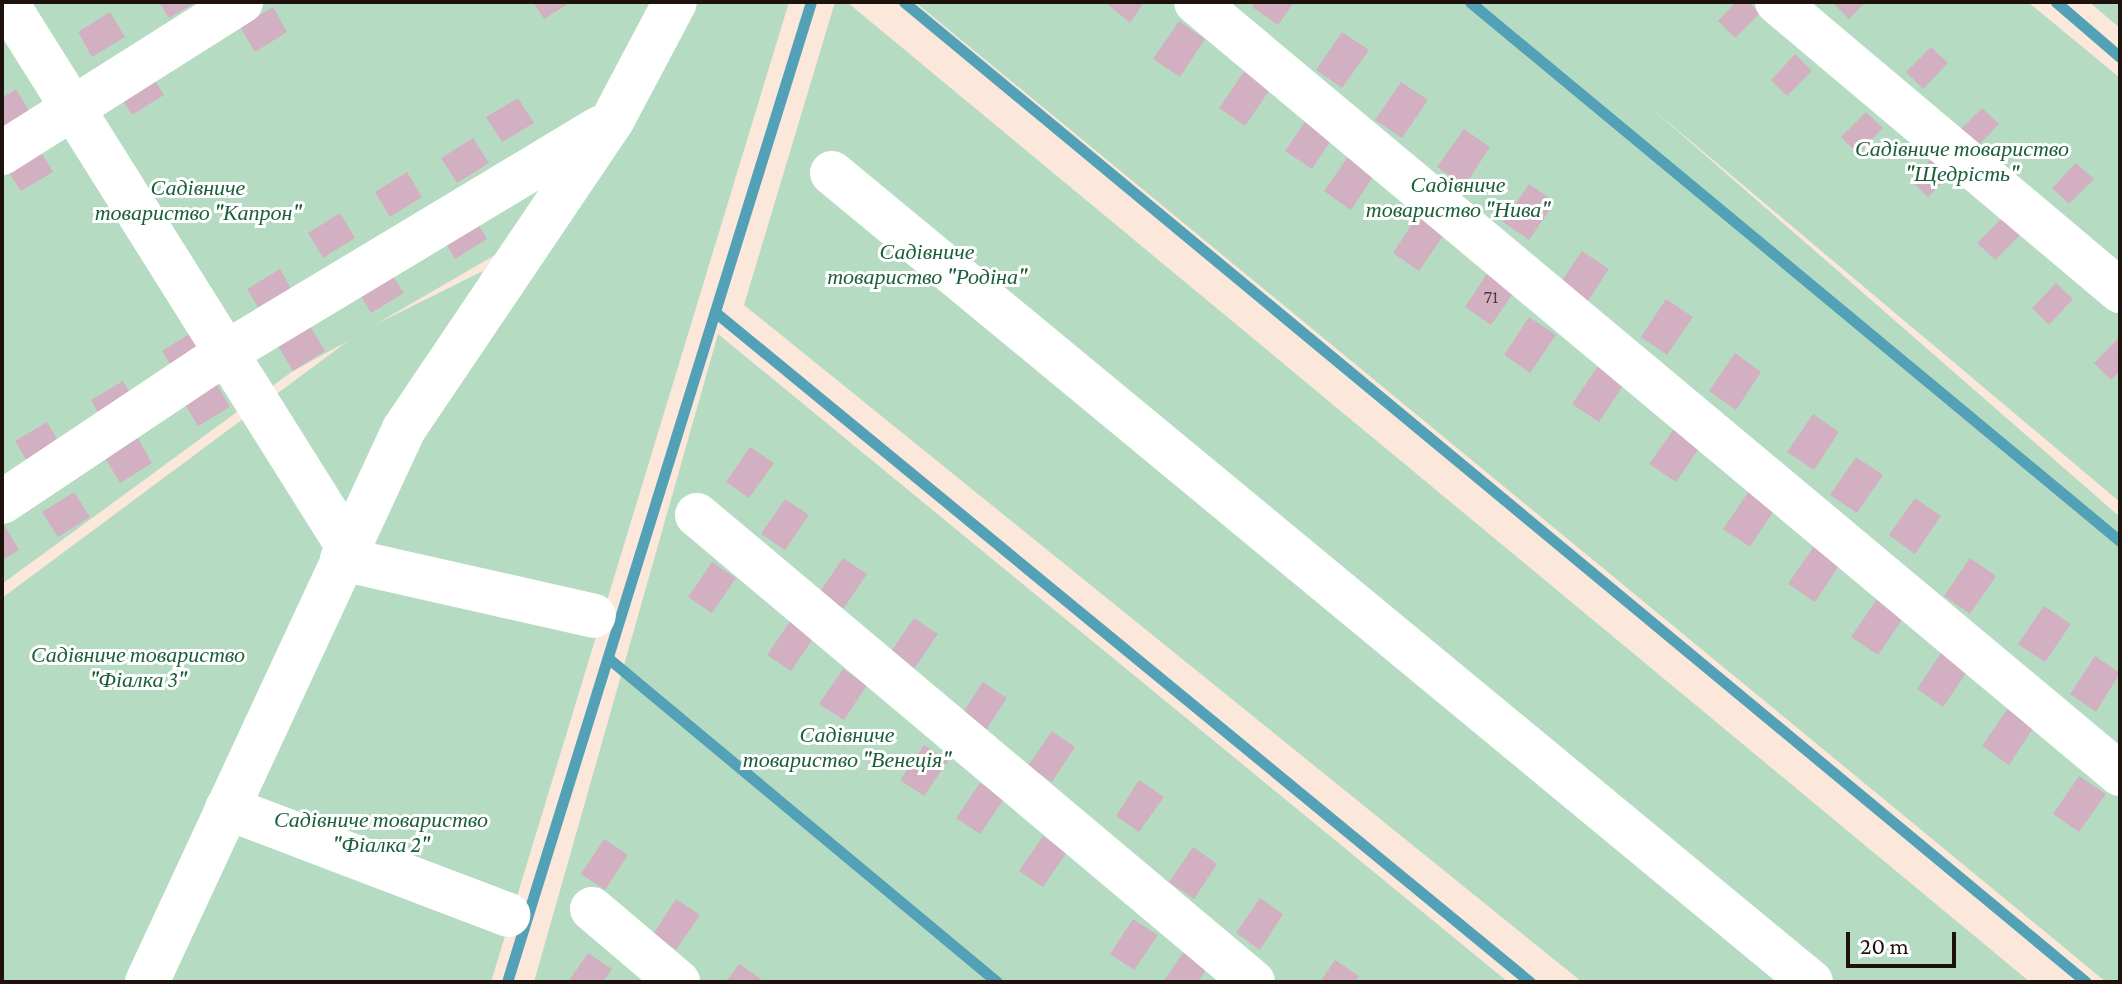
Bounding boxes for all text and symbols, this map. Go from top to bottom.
park label: Садівниче товариство "Щедрість" [1855,135,2069,186]
park label: Садівниче товариство "Нива" [1366,171,1550,222]
park label: Садівниче товариство "Капрон" [95,174,301,226]
park label: Садівниче товариство "Родіна" [827,238,1027,290]
house number: 71 [1484,286,1498,308]
park label: Садівниче товариство "Фіалка 3" [31,641,245,692]
park label: Садівниче товариство "Венеція" [743,721,951,772]
park label: Садівниче товариство "Фіалка 2" [274,806,488,858]
scale bar [1850,916,1960,966]
text: 20 m [1860,932,1909,959]

